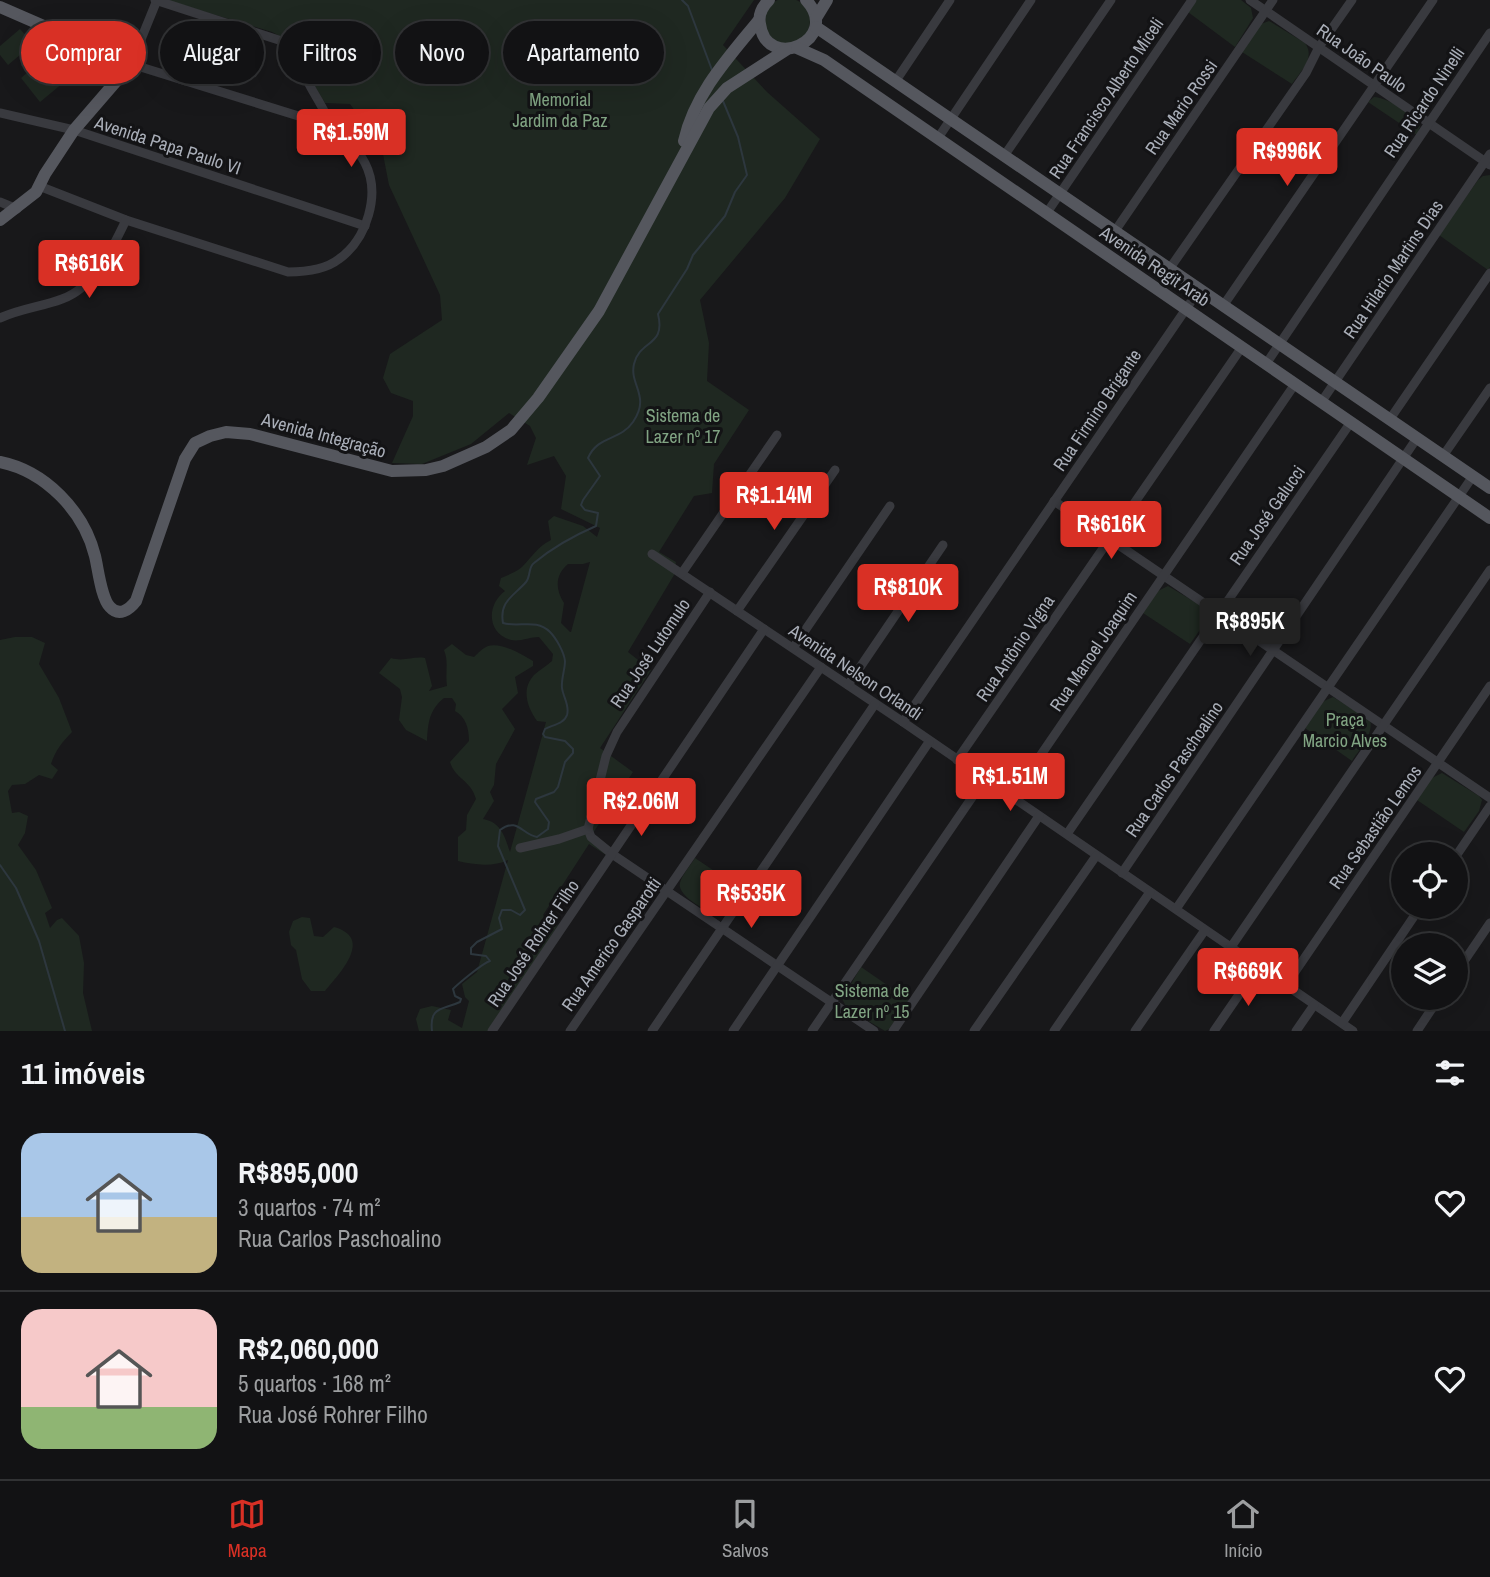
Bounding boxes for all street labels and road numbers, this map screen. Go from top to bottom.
street label: Rua Francisco Alberto Miceli [1043,12,1169,184]
street label: Rua João Paulo [1312,18,1412,98]
street label: Rua Ricardo Ninelli [1378,42,1470,162]
street label: Rua Mario Rossi [1139,54,1223,160]
street label: Avenida Papa Paulo VI [91,109,244,180]
street label: Rua Hilario Martins Dias [1337,195,1449,343]
street label: Avenida Regit Arab [1094,219,1215,312]
street label: Rua Firmino Brigante [1047,344,1147,476]
street label: Avenida Integração [258,406,389,464]
street label: Rua José Galucci [1223,460,1311,570]
street label: Rua Manoel Joaquim [1043,586,1143,716]
street label: Rua Antônio Vigna [970,590,1060,706]
street label: Rua José Lutomulo [604,593,696,713]
street label: Avenida Nelson Orlandi [783,617,928,726]
street label: Rua Carlos Paschoalino [1119,696,1229,842]
street label: Rua Sebastião Lemos [1323,760,1427,894]
street label: Rua Americo Gasparotti [555,872,667,1016]
street label: Rua José Rohrer Filho [481,874,585,1012]

